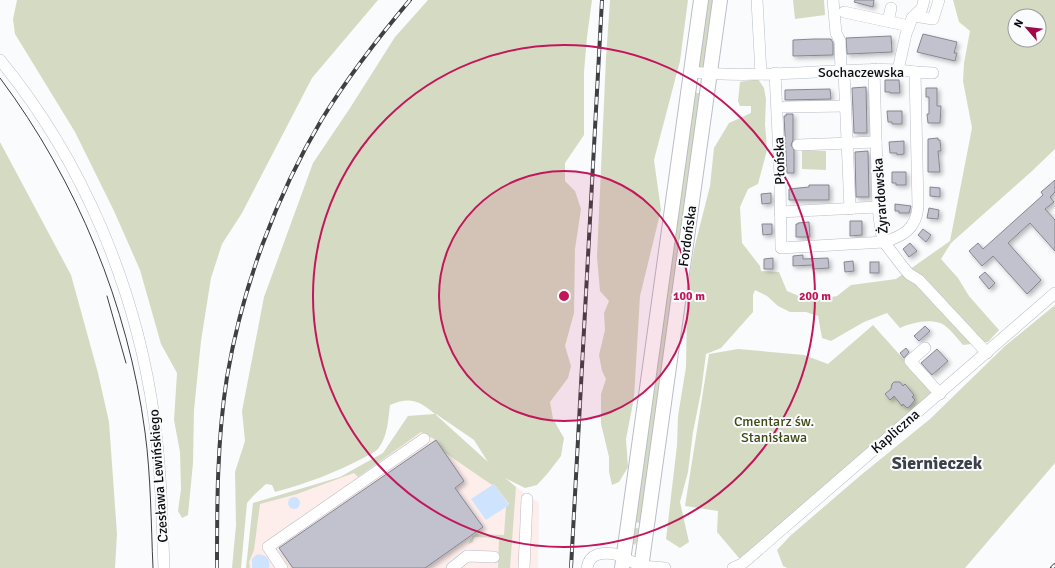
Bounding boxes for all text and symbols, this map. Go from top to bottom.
north arrow [1007,8,1047,48]
text: N [1011,17,1026,30]
street label: Sochaczewska [818,64,904,81]
street label: Płońska [770,137,789,185]
street label: Żyrardowska [869,157,892,235]
street label: Fordońska [675,204,700,268]
centre of rings [557,289,571,303]
text: 100 m [673,289,705,304]
text: 200 m [799,289,831,304]
street label: Kapliczna [868,406,923,457]
street label: Czesława Lewińskiego [145,409,172,543]
park label: Cmentarz św. Stanisława [734,413,814,446]
district label: Siernieczek [892,452,983,474]

